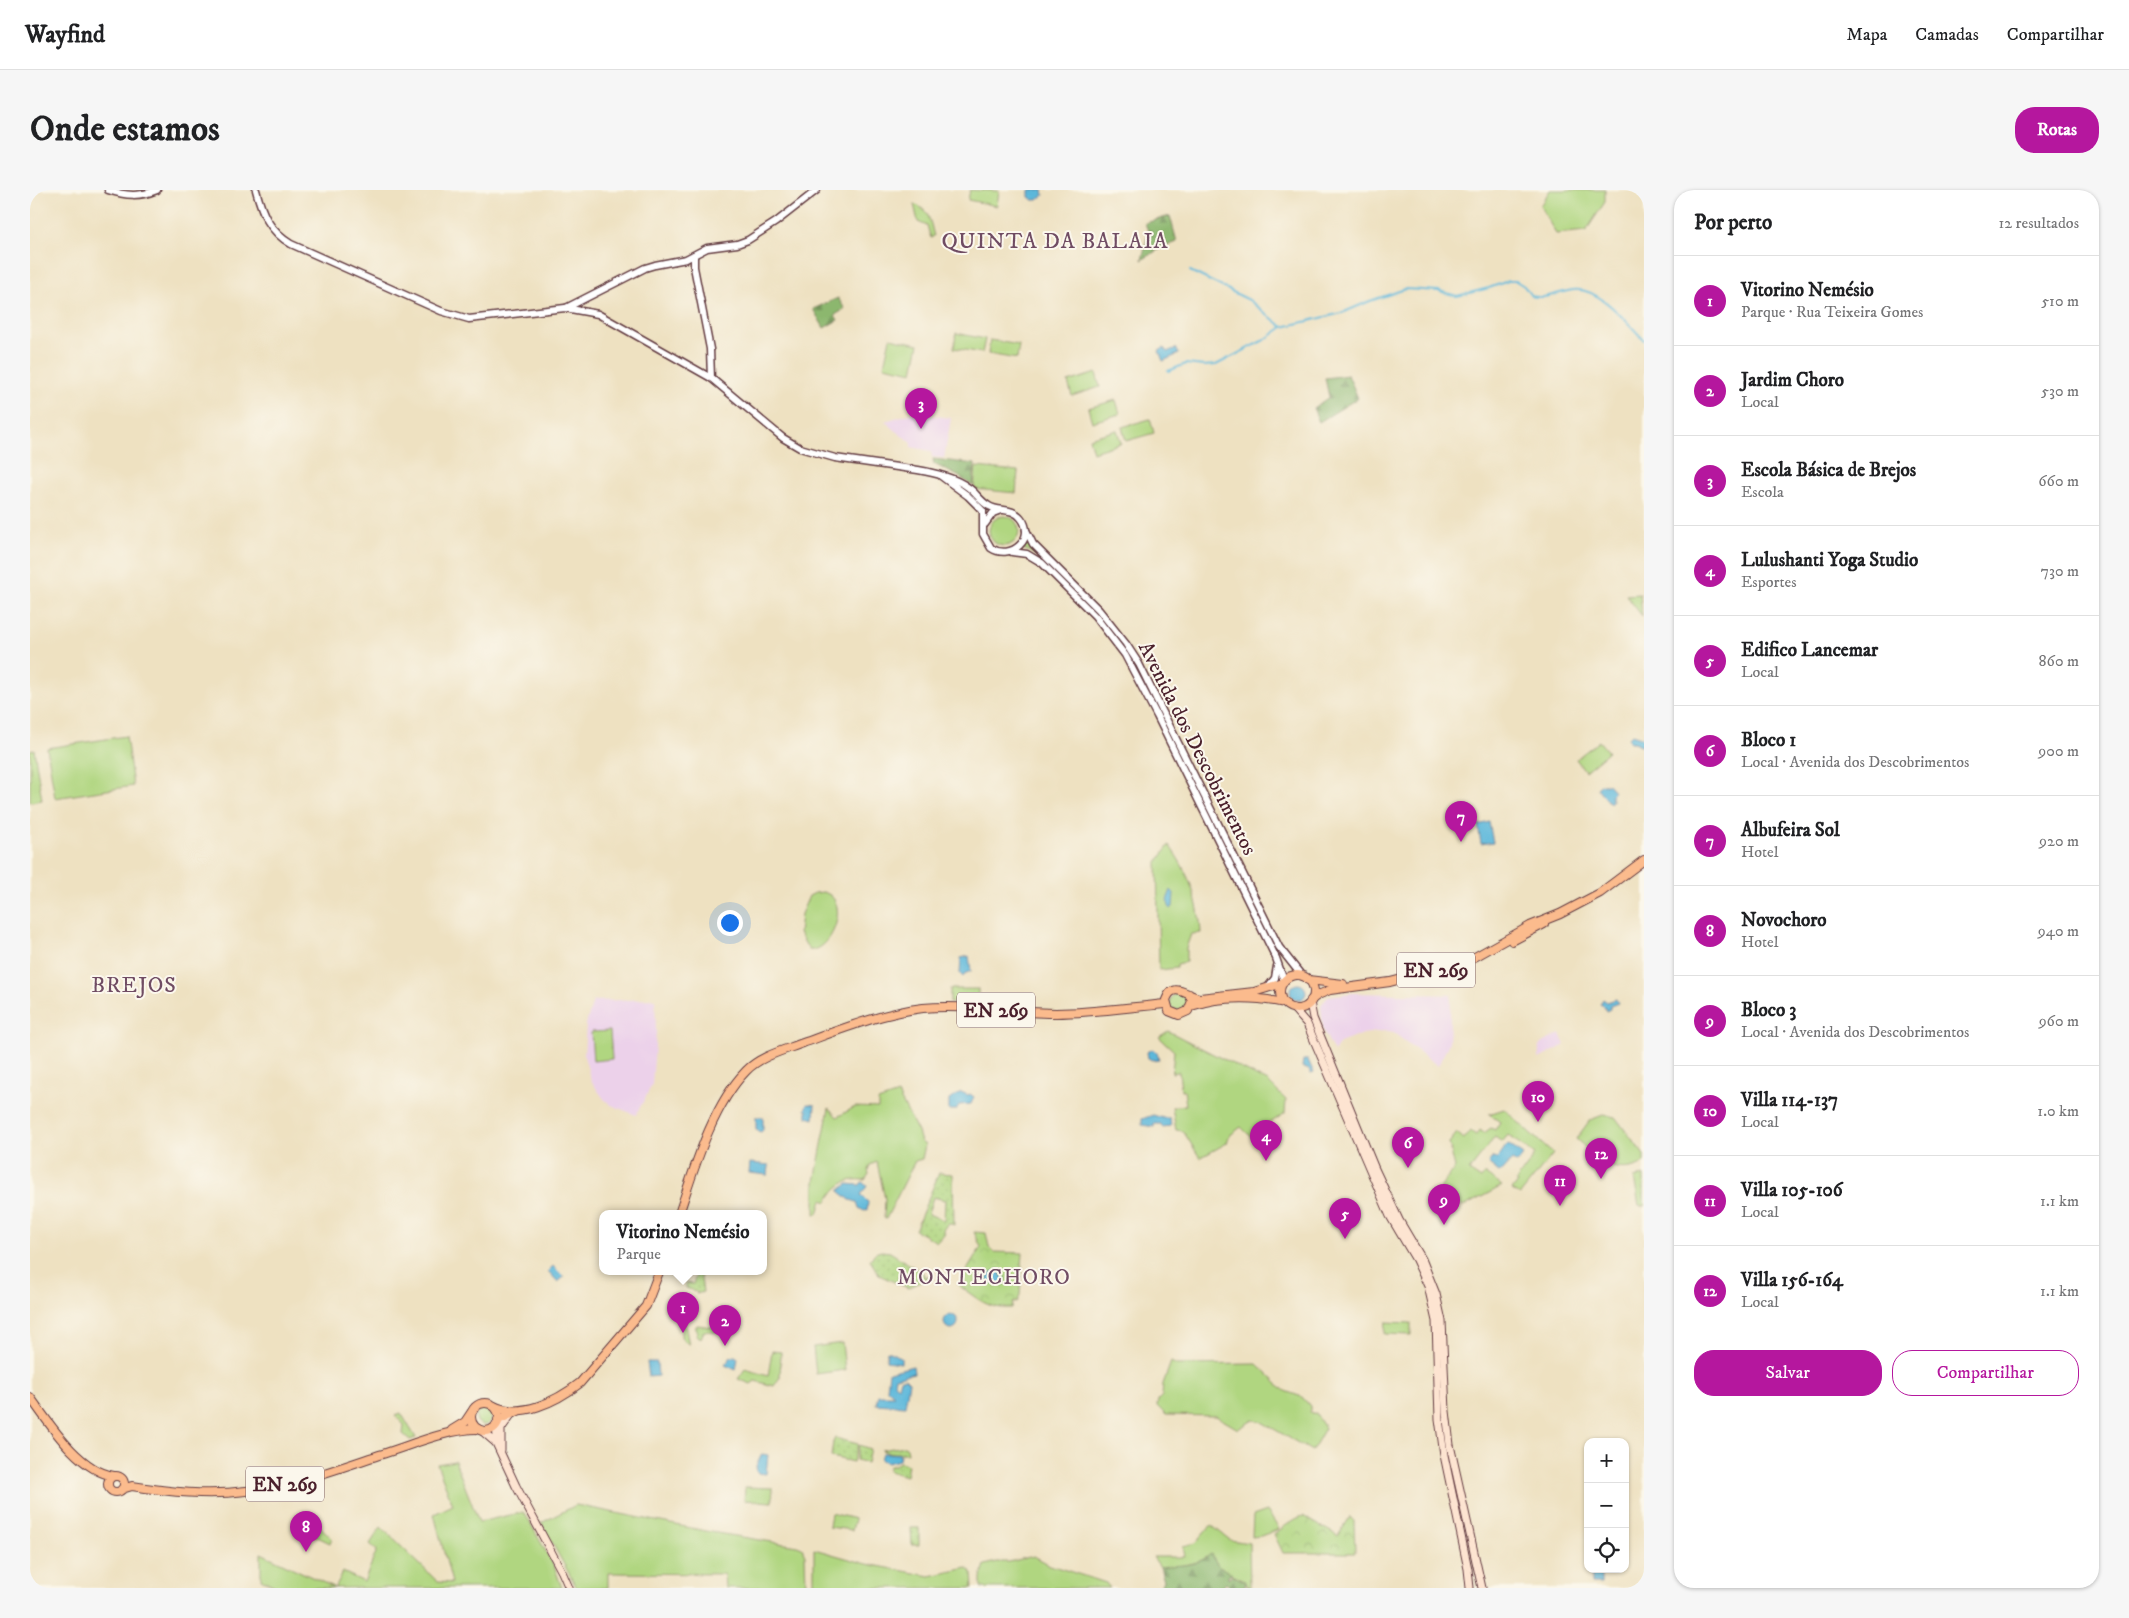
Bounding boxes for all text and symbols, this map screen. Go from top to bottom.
text: Wayfind [25,20,105,50]
text: Mapa [1847,24,1887,46]
text: Camadas [1915,24,1979,46]
text: Compartilhar [2007,24,2104,46]
button: Rotas [2015,107,2099,153]
text: Onde estamos [30,108,220,152]
text: Por perto [1694,210,1772,236]
text: 12 resultados [1998,213,2079,233]
district label: QUINTA DA BALAIA [941,228,1169,255]
text: Vitorino Nemésio [1741,279,1874,302]
text: 1 [1707,291,1713,311]
text: 510 m [2041,291,2079,311]
text: Parque · Rua Teixeira Gomes [1741,302,1923,322]
text: Jardim Choro [1741,369,1844,392]
text: 2 [1706,381,1714,401]
text: 530 m [2041,381,2079,401]
pin: 3 [905,388,937,429]
text: Local [1741,392,1779,412]
text: Escola Básica de Brejos [1741,459,1916,482]
text: 3 [1707,471,1713,491]
text: 660 m [2038,471,2079,491]
text: Escola [1741,482,1784,502]
text: Lulushanti Yoga Studio [1741,549,1918,572]
text: 4 [1705,561,1715,581]
text: 730 m [2041,561,2079,581]
text: Esportes [1741,572,1796,592]
street label: Avenida dos Descobrimentos [1132,637,1262,860]
text: Edifico Lancemar [1741,639,1878,662]
text: 5 [1706,651,1714,671]
text: 860 m [2039,651,2079,671]
text: Local [1741,662,1779,682]
text: Bloco 1 [1741,729,1796,752]
text: 6 [1706,741,1714,761]
text: 900 m [2038,741,2079,761]
text: Local · Avenida dos Descobrimentos [1741,752,1969,772]
pin: 7 [1445,801,1477,842]
text: Albufeira Sol [1741,819,1840,842]
text: 7 [1706,831,1714,851]
text: 920 m [2039,831,2079,851]
text: Hotel [1741,842,1779,862]
text: Novochoro [1741,909,1827,932]
your location [717,910,743,936]
text: 8 [1706,921,1714,941]
text: 940 m [2038,921,2079,941]
text: Hotel [1741,932,1779,952]
road number: EN 269 [1397,952,1475,988]
district label: BREJOS [91,972,177,999]
road number: EN 269 [957,992,1035,1028]
text: Bloco 3 [1741,999,1796,1022]
text: 9 [1706,1011,1714,1031]
text: 960 m [2039,1011,2079,1031]
text: Local · Avenida dos Descobrimentos [1741,1022,1969,1042]
pin: 10 [1522,1081,1554,1122]
text: Villa 114-137 [1741,1089,1838,1112]
text: 10 [1703,1101,1717,1121]
text: 1.0 km [2037,1101,2079,1121]
text: Local [1741,1112,1779,1132]
pin: 4 [1250,1120,1282,1161]
pin: 6 [1392,1127,1424,1168]
pin: 12 [1585,1138,1617,1179]
pin: 11 [1544,1165,1576,1206]
text: Villa 105-106 [1741,1179,1843,1202]
pin: 9 [1428,1184,1460,1225]
text: 11 [1704,1191,1716,1211]
text: 1.1 km [2040,1191,2079,1211]
pin: 5 [1329,1198,1361,1239]
text: Local [1741,1202,1779,1222]
popup [599,1210,767,1275]
text: Vitorino Nemésio [617,1221,749,1244]
text: Parque [617,1244,661,1264]
district label: MONTECHORO [897,1264,1071,1291]
text: Villa 156-164 [1741,1269,1843,1292]
text: 12 [1703,1281,1717,1301]
text: 1.1 km [2040,1281,2079,1301]
pin: 1 [667,1292,699,1333]
text: Local [1741,1292,1779,1312]
pin: 2 [709,1305,741,1346]
button: Salvar [1694,1350,1882,1396]
button: Compartilhar [1892,1350,2079,1396]
map controls [1584,1438,1629,1573]
button: + [1584,1438,1629,1483]
road number: EN 269 [246,1466,324,1502]
button: − [1584,1483,1629,1528]
pin: 8 [290,1511,322,1552]
button: locate [1584,1528,1629,1573]

